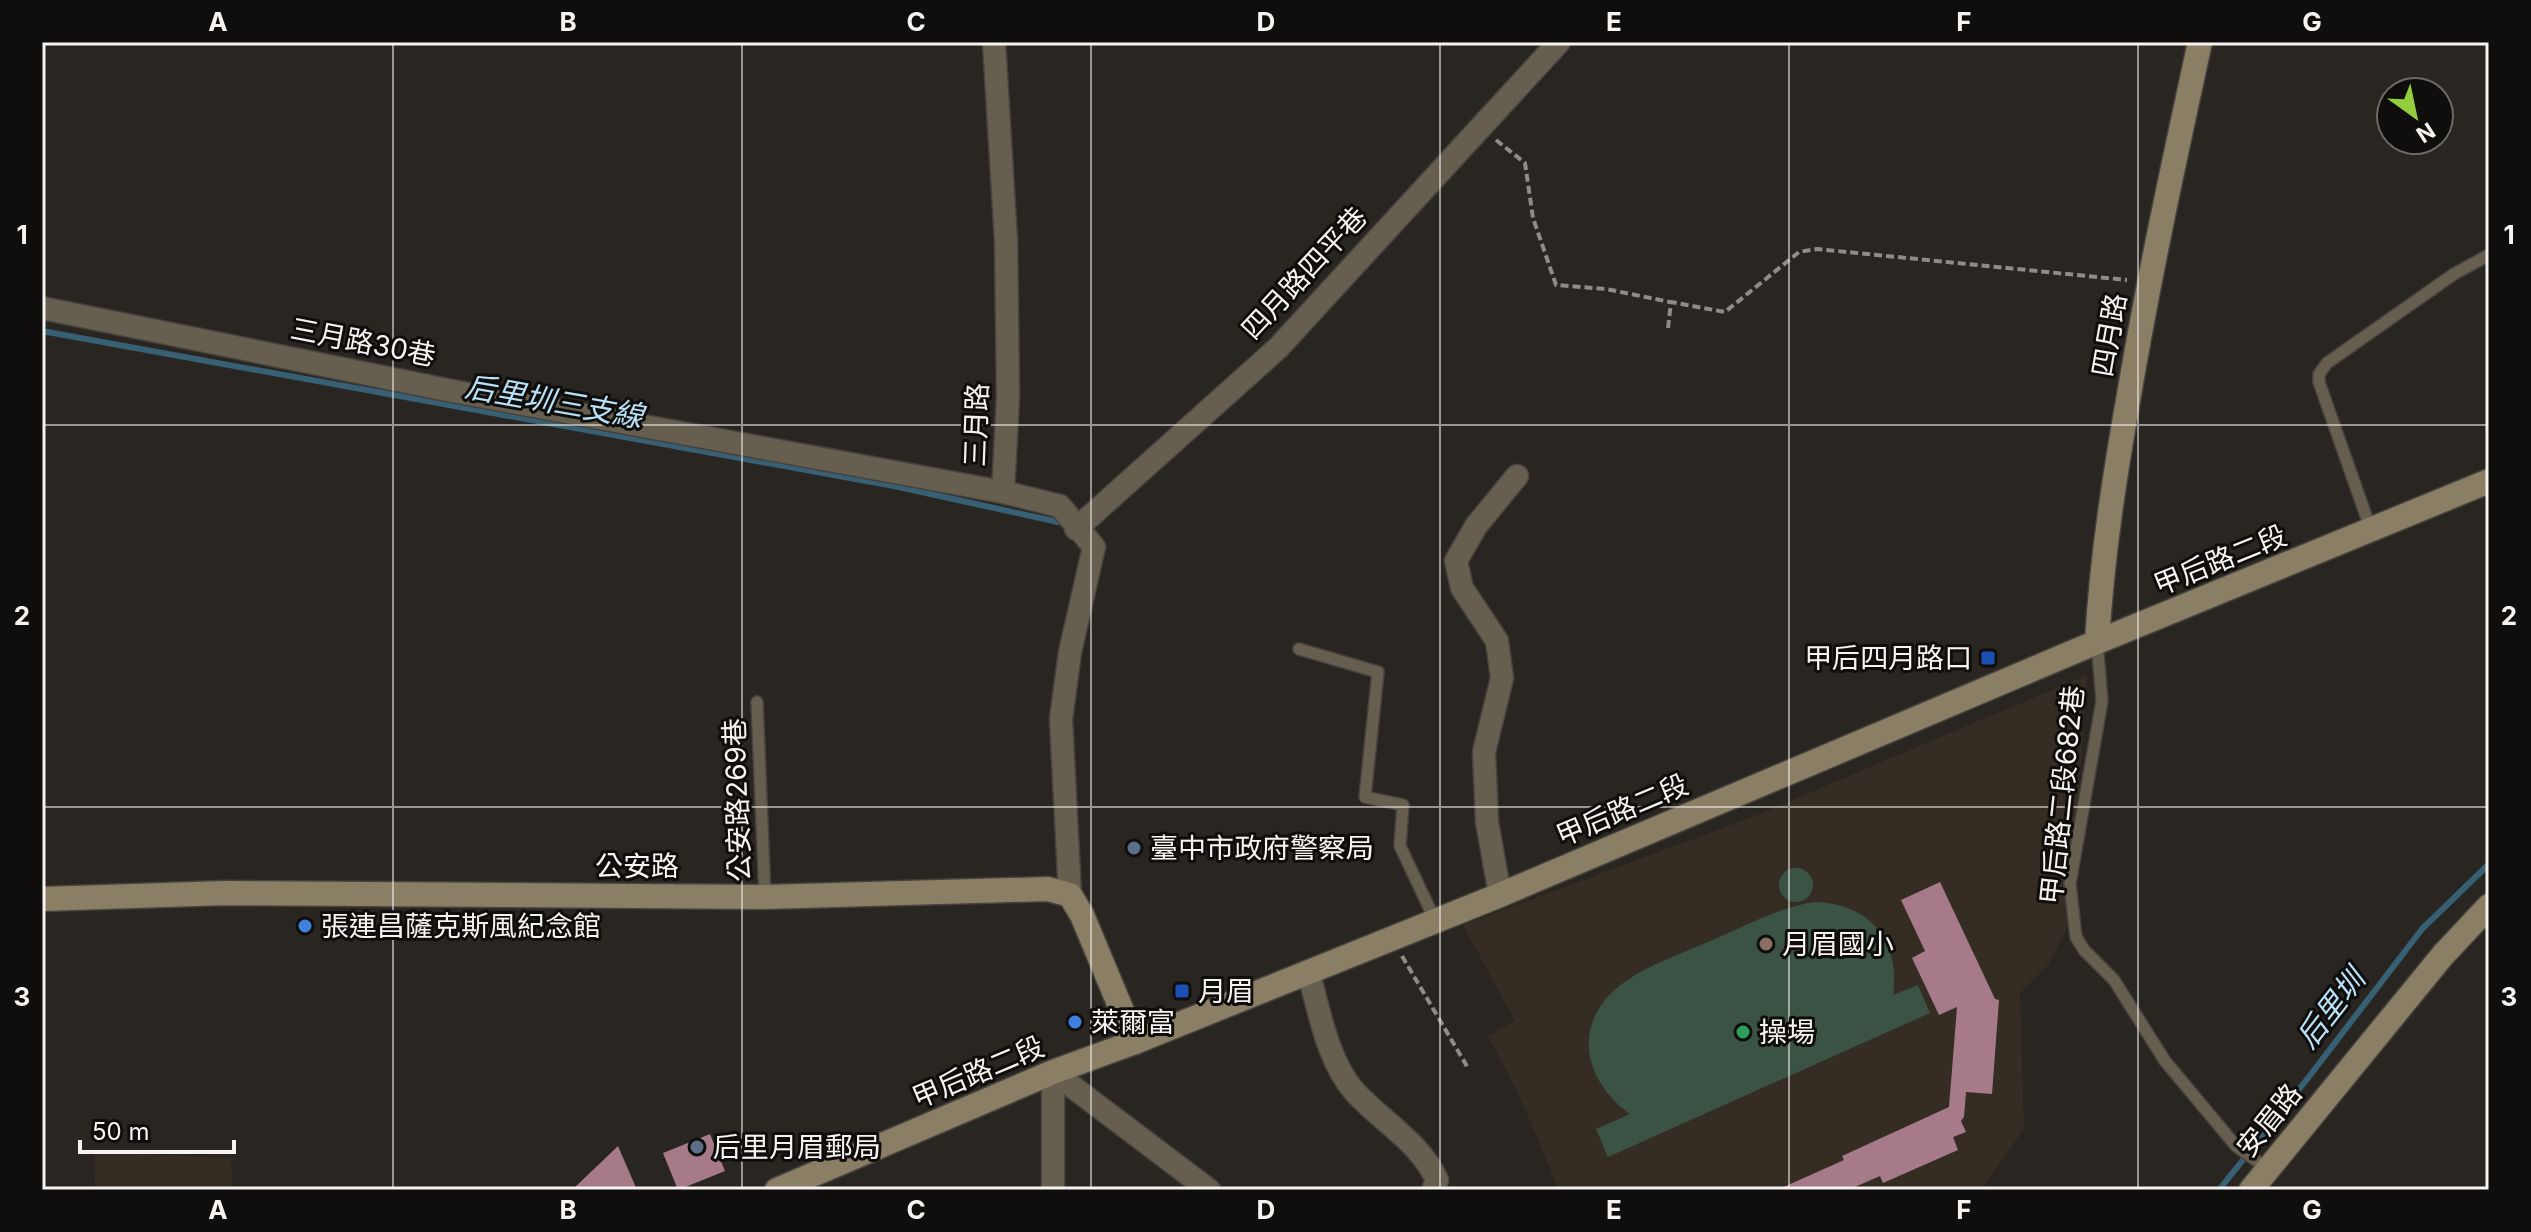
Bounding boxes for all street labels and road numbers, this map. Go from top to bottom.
street label: 四月路四平巷 [1234,200,1374,346]
street label: 四月路 [2085,291,2133,379]
street label: 三月路30巷 [288,311,438,373]
street label: 三月路 [958,382,994,468]
street label: 甲后路二段 [2149,518,2291,602]
street label: 甲后路二段682巷 [2034,684,2090,906]
street label: 公安路269巷 [717,718,757,882]
street label: 甲后路二段 [1551,767,1693,853]
street label: 公安路 [595,849,679,883]
street label: 甲后路二段 [907,1029,1049,1115]
street label: 安眉路 [2229,1077,2309,1163]

